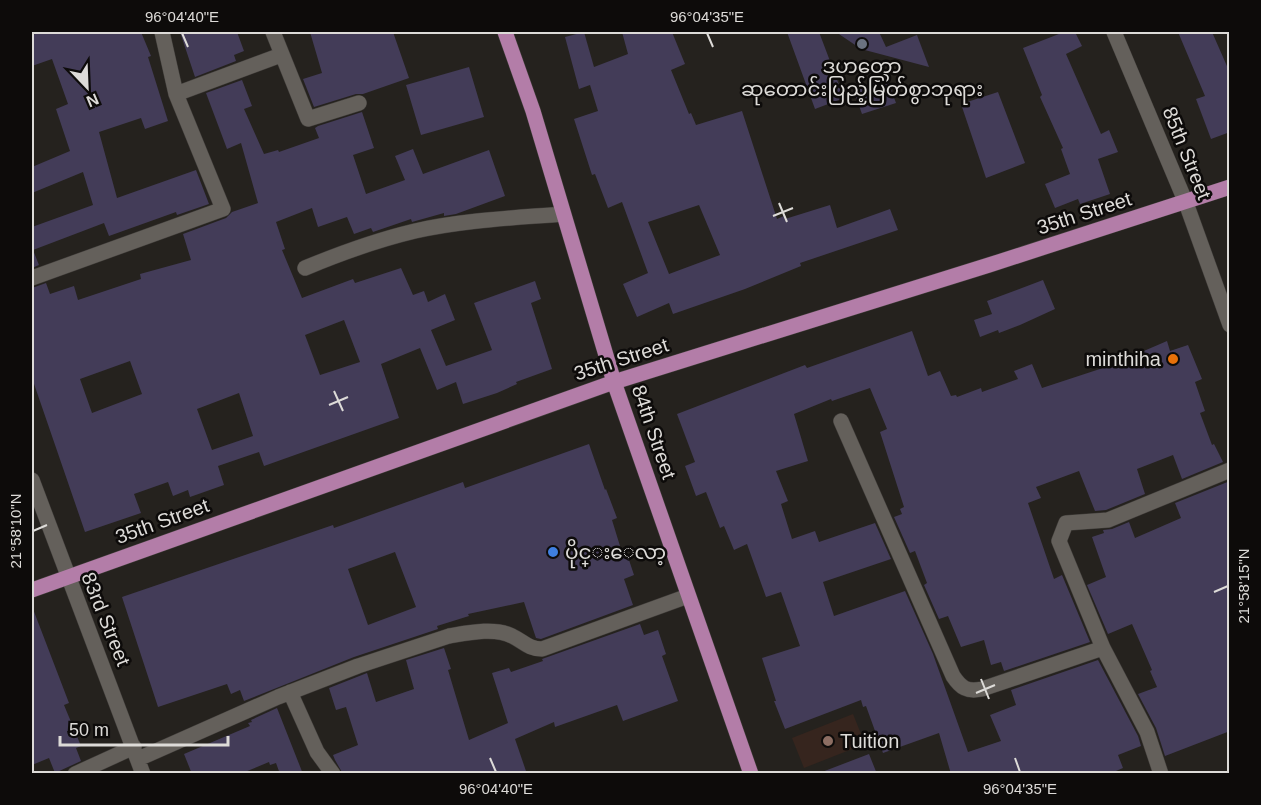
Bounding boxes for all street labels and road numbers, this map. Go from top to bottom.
street label: 85th Street [1158,104,1216,203]
street label: 35th Street [1034,187,1134,239]
street label: 35th Street [571,333,671,385]
street label: 84th Street [628,382,680,482]
street label: 35th Street [112,494,212,548]
street label: 83rd Street [77,569,135,669]

